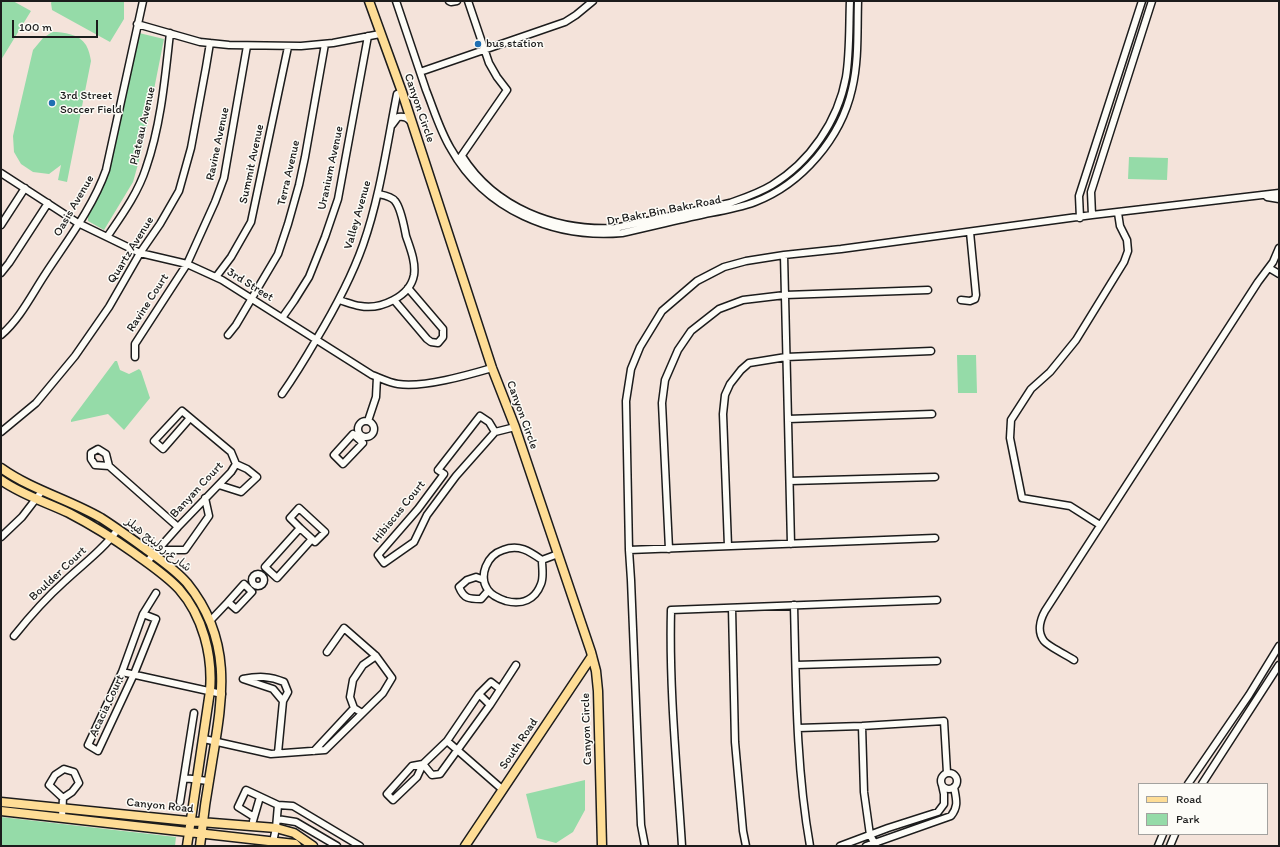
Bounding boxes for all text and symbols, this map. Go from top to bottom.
scale bar [14,12,100,38]
text: 100 m [19,20,52,34]
place label: bus station [486,37,543,51]
marker: bus station [473,39,483,49]
street label: Canyon Circle [400,72,438,144]
street label: Plateau Avenue [127,86,159,166]
place label: 3rd Street Soccer Field [60,89,122,117]
marker: 3rd Street Soccer Field [47,98,57,108]
street label: Ravine Avenue [203,106,233,182]
street label: Summit Avenue [237,123,267,205]
street label: Uranium Avenue [315,125,347,211]
street label: Terra Avenue [274,139,304,207]
street label: Oasis Avenue [51,173,97,239]
street label: Valley Avenue [341,179,375,251]
street label: Dr Bakr Bin Bakr Road [605,193,723,229]
street label: Quartz Avenue [105,214,157,286]
street label: 3rd Street [224,265,276,305]
street label: Ravine Court [124,271,172,335]
street label: Canyon Circle [503,379,541,451]
street label: Banyan Court [167,459,227,521]
street label: Hibiscus Court [369,478,429,546]
street label: شارع رولينج هيلز [122,515,194,575]
street label: Boulder Court [26,544,90,604]
street label: Acacia Court [86,673,128,739]
street label: Canyon Circle [579,693,595,765]
street label: South Road [497,716,541,772]
legend [1138,783,1268,835]
text: Road [1176,792,1202,806]
street label: Canyon Road [126,795,194,817]
text: Park [1176,812,1200,826]

